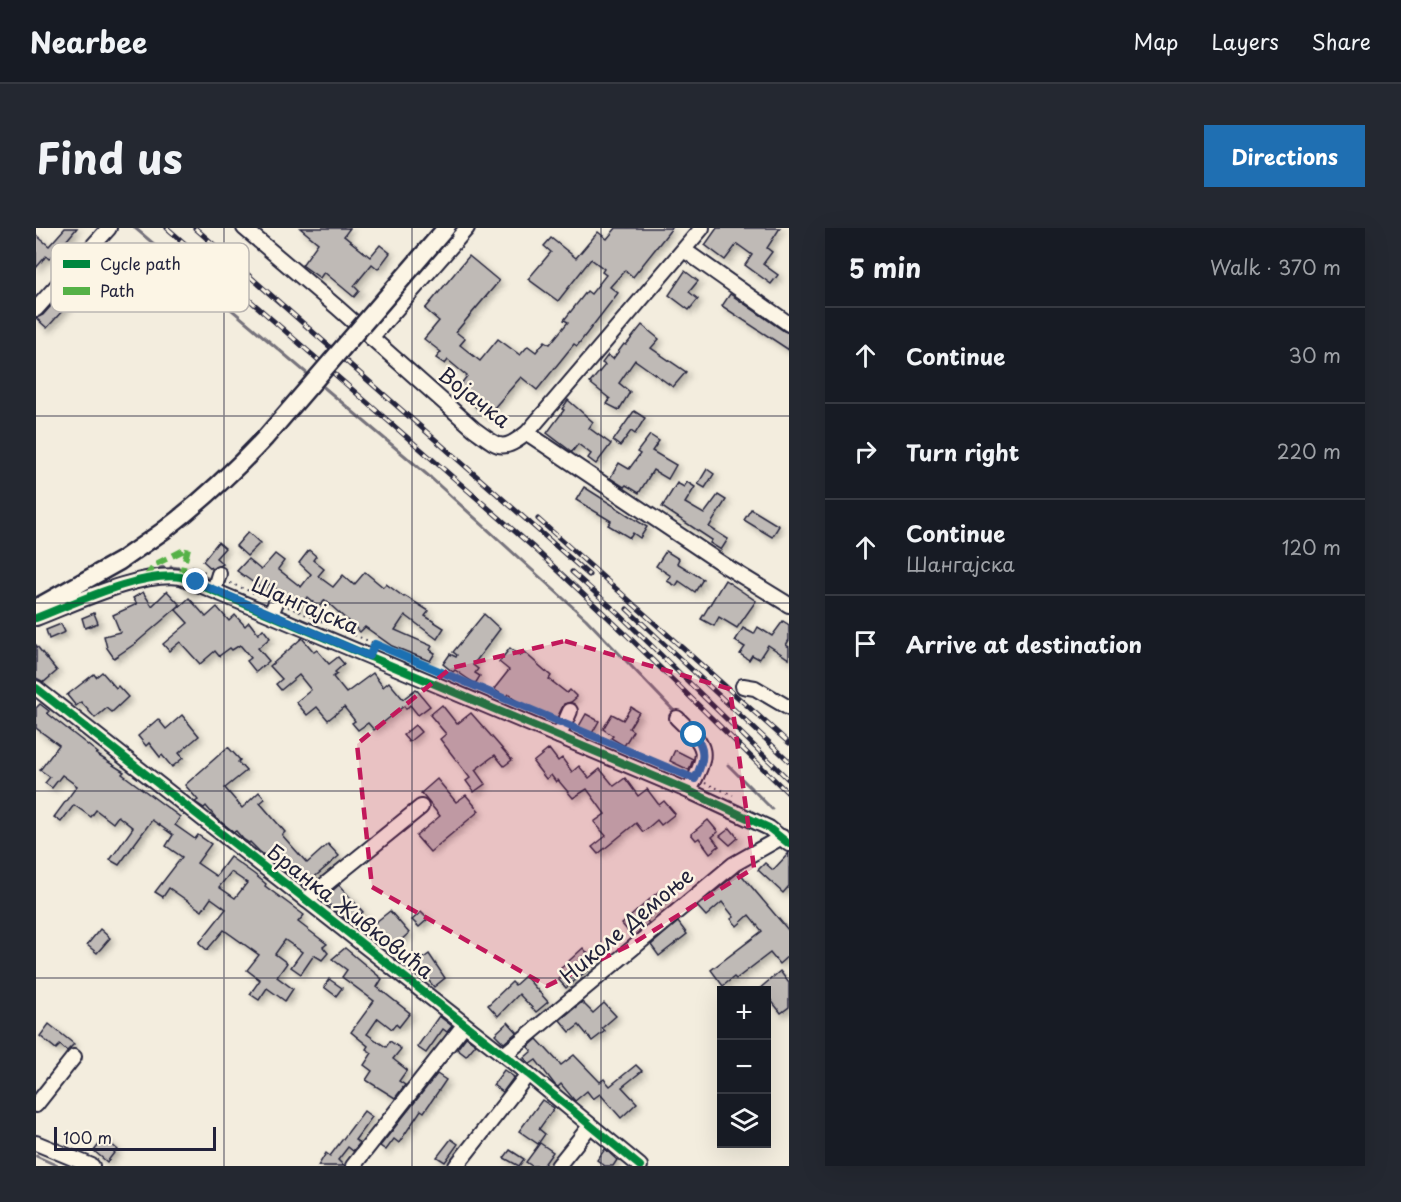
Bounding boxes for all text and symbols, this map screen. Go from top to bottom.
text: Nearbee [30,20,147,63]
text: Map [1134,25,1178,57]
text: Layers [1211,25,1279,57]
text: Share [1312,25,1371,57]
text: Find us [36,125,183,188]
button: Directions [1204,125,1365,187]
legend [51,243,249,312]
text: 5 min [849,248,921,287]
text: Cycle path [100,251,181,275]
text: Walk · 370 m [1210,252,1341,282]
text: Path [100,278,135,302]
icon: ahead [849,339,882,372]
text: Continue [906,339,1005,372]
text: 30 m [1288,340,1341,370]
street label: Војачка [432,358,519,435]
icon: right [849,435,882,468]
text: Turn right [906,435,1019,468]
text: 220 m [1277,436,1341,466]
text: Continue [906,516,1005,549]
icon: ahead [849,531,882,564]
text: 120 m [1282,532,1341,562]
text: Шангајска [906,549,1015,579]
street label: Шангајска [247,567,365,641]
route end [182,568,208,594]
icon: arrive [849,627,882,660]
text: Arrive at destination [906,627,1142,660]
route start [680,721,706,747]
street label: Бранка Живковића [261,835,442,986]
street label: Николе Демоње [552,859,700,990]
map controls [717,986,771,1148]
button: + [717,986,771,1040]
button: − [717,1040,771,1094]
button: layers [717,1094,771,1148]
scale bar [54,1124,216,1152]
text: 100 m [63,1125,112,1149]

